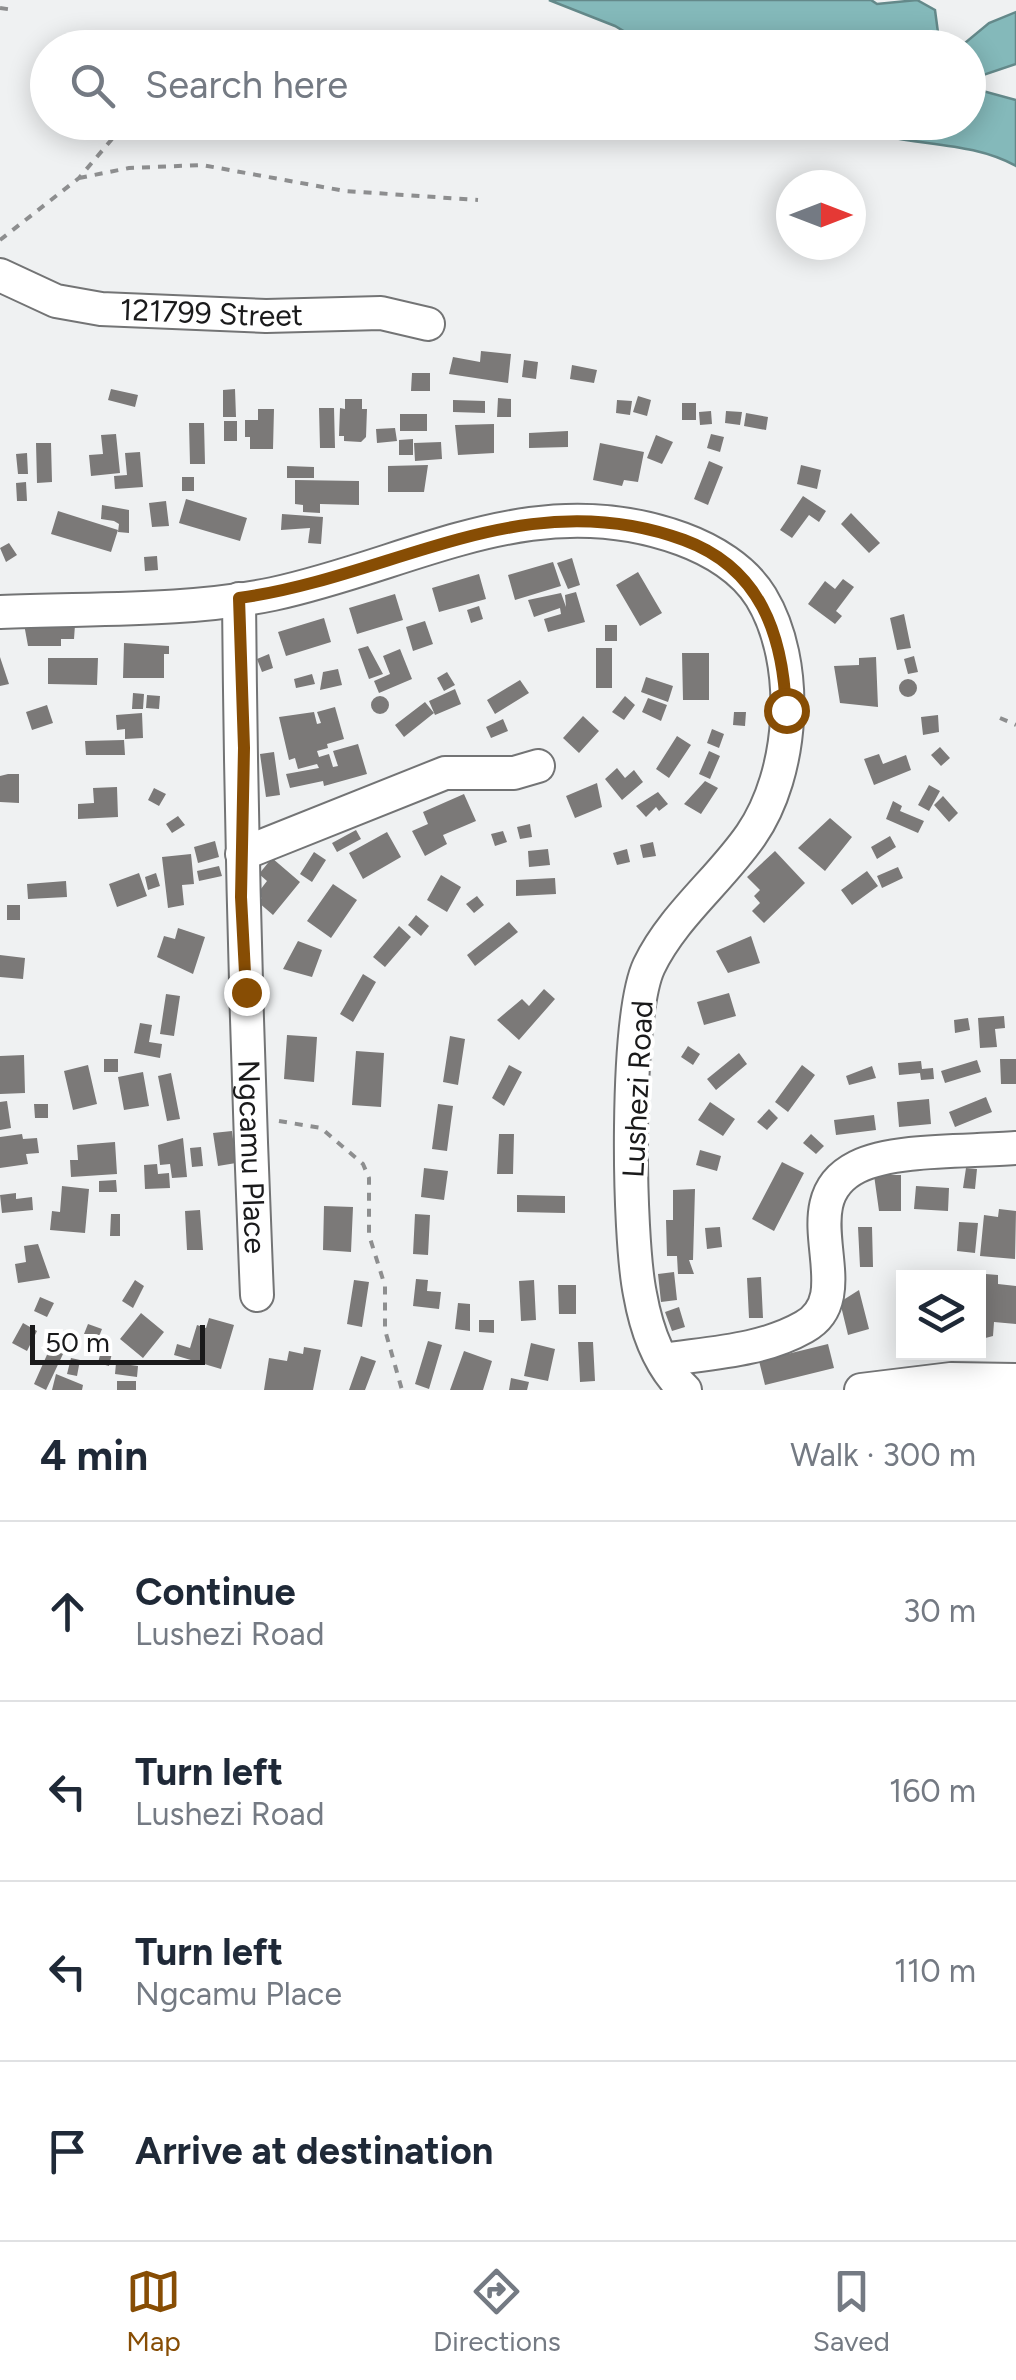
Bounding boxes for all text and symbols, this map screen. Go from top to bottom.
search box [30,30,986,140]
icon: search [65,58,120,113]
text: Search here [145,62,348,108]
north arrow [776,170,866,260]
street label: 121799 Street [119,291,303,334]
route start [764,688,810,734]
route end [224,970,270,1016]
street label: Lushezi Road [614,999,661,1179]
street label: Ngcamu Place [230,1059,274,1255]
map controls [896,1270,986,1360]
button: layers [896,1270,986,1360]
scale bar [30,1320,205,1364]
text: 50 m [45,1325,110,1359]
text: 4 min [40,1430,148,1481]
text: Walk · 300 m [790,1436,976,1474]
text: Continue [135,1569,296,1615]
icon: ahead [40,1584,95,1639]
text: 30 m [903,1592,976,1630]
text: Lushezi Road [135,1615,324,1653]
text: Turn left [135,1749,283,1795]
icon: left [40,1764,95,1819]
text: 160 m [889,1772,976,1810]
text: Lushezi Road [135,1795,324,1833]
text: Turn left [135,1929,283,1975]
icon: left [40,1944,95,1999]
text: 110 m [894,1952,976,1990]
text: Ngcamu Place [135,1975,342,2013]
icon: arrive [40,2124,95,2179]
text: Arrive at destination [135,2128,493,2174]
tab: Map [126,2264,181,2358]
tab: Directions [433,2264,561,2358]
tab: Saved [813,2264,890,2358]

